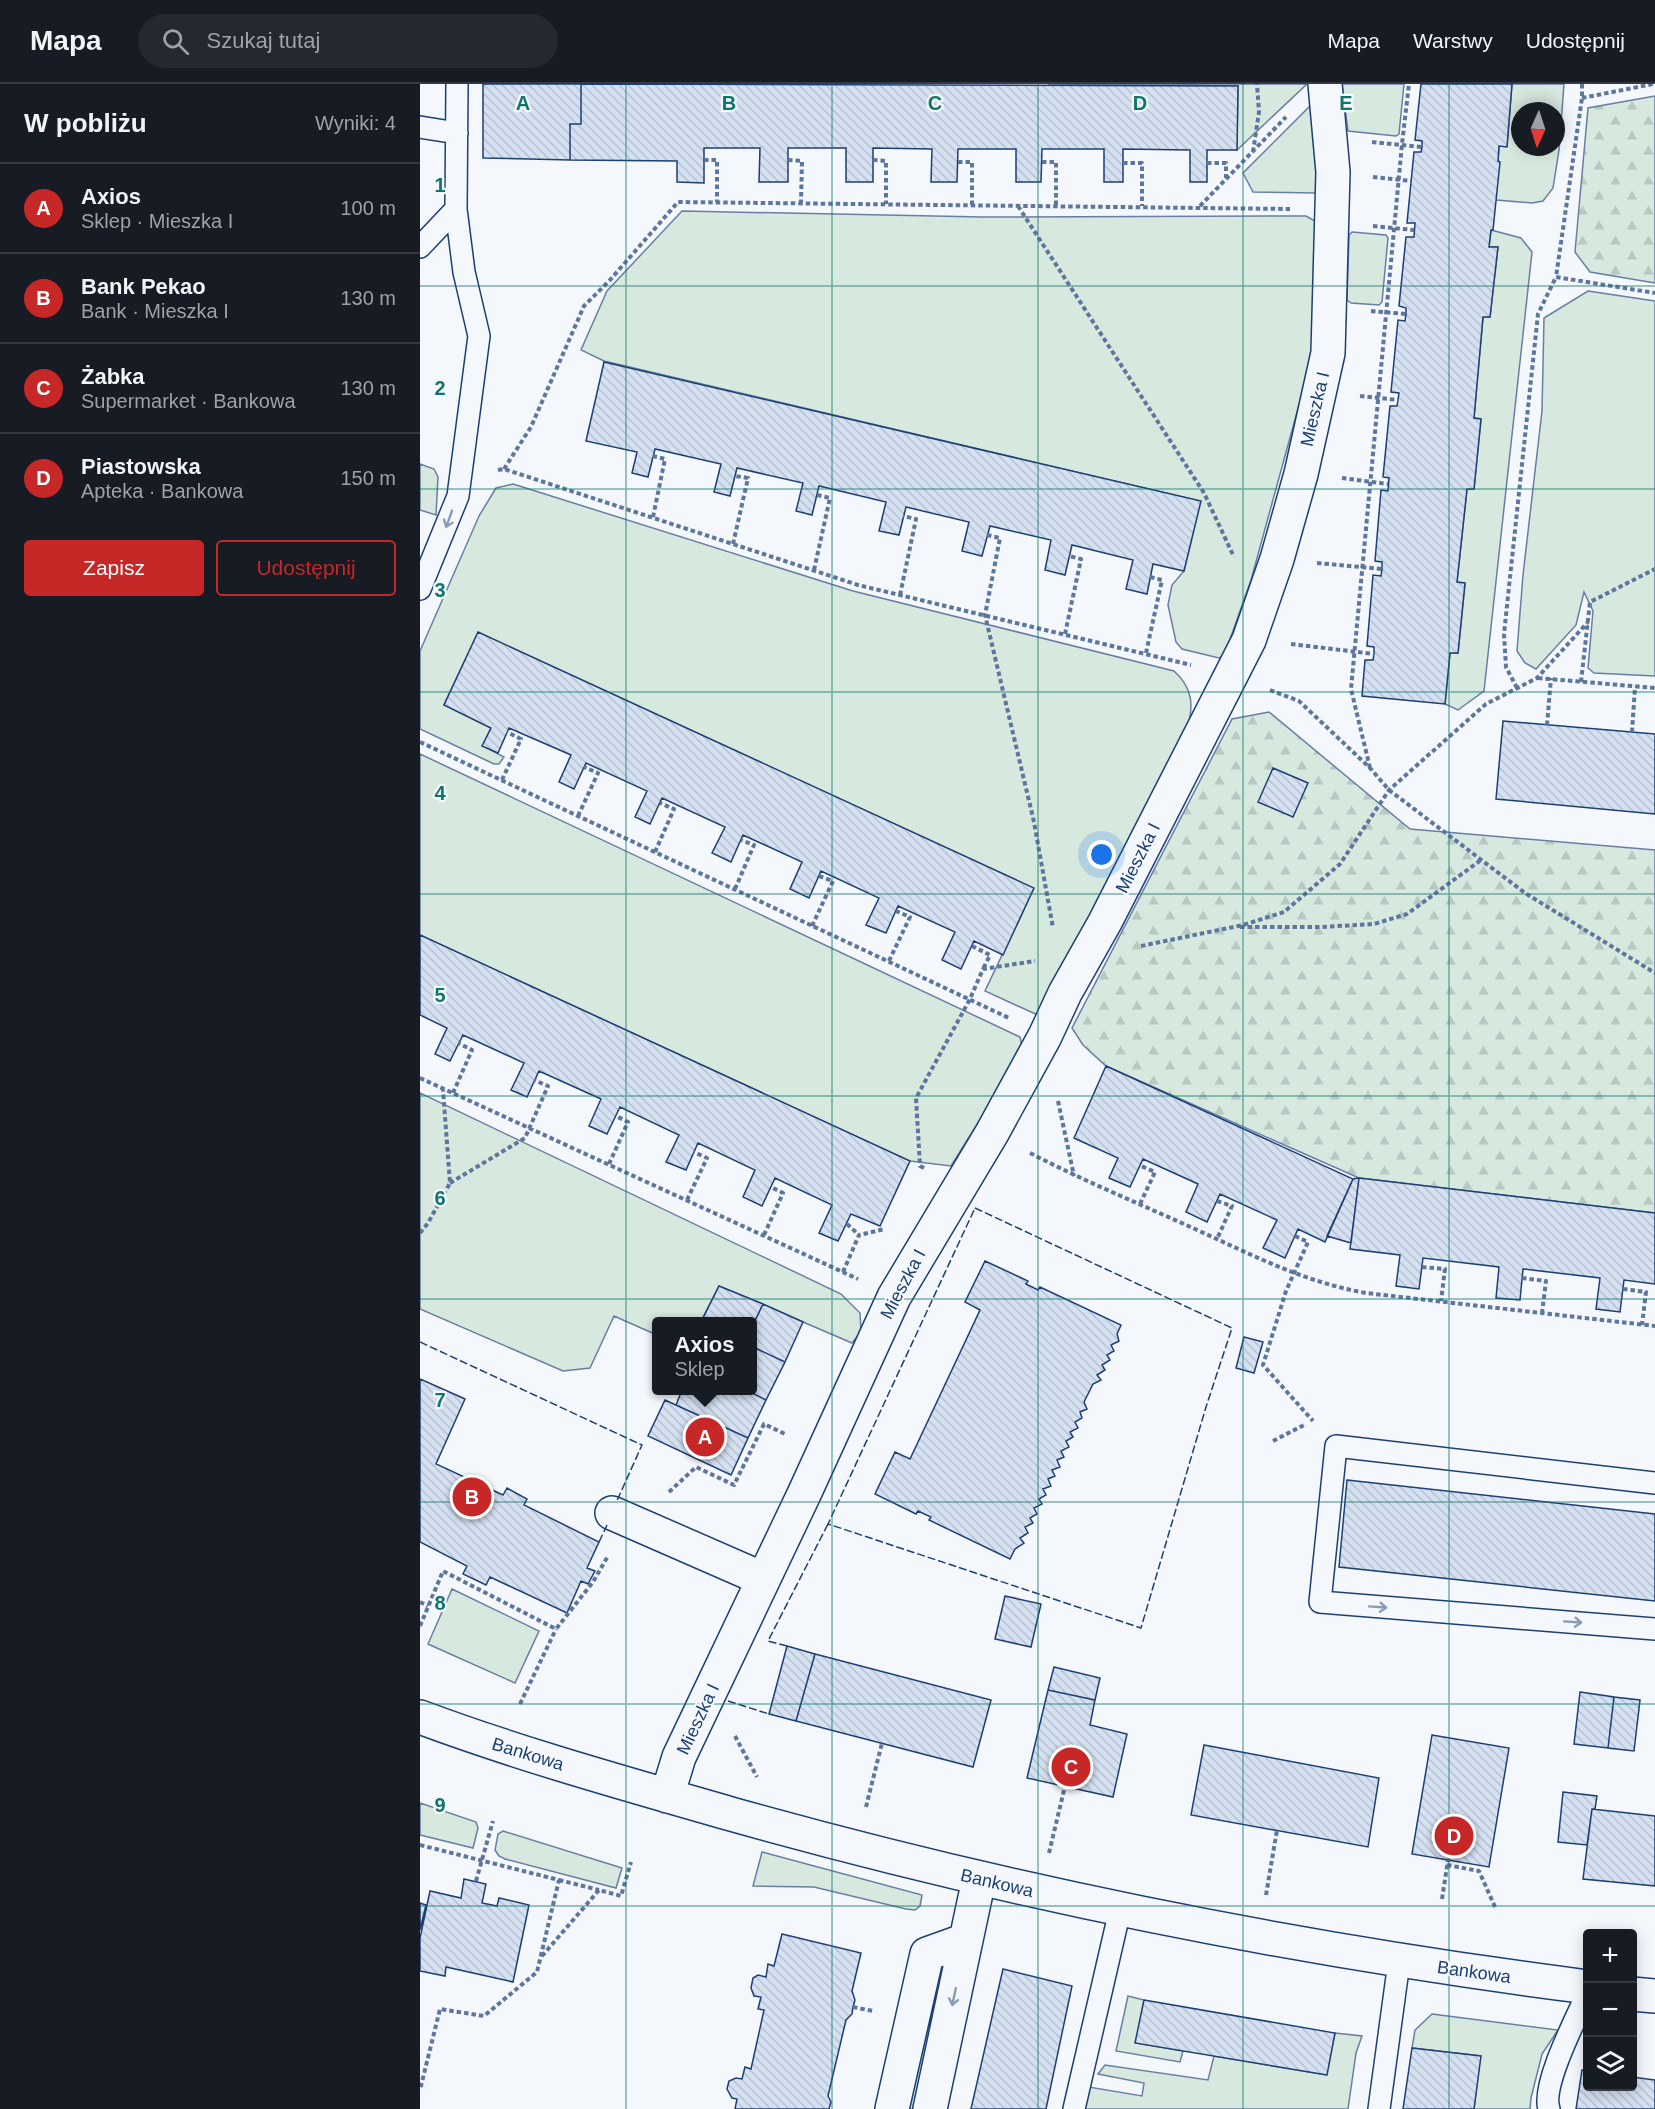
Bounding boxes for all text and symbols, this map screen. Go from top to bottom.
search box [138,14,558,68]
text: Mapa [30,25,102,56]
icon: search [159,25,192,58]
text: Szukaj tutaj [207,28,320,53]
text: Mapa [1328,29,1380,52]
text: Warstwy [1413,29,1493,52]
text: Udostępnij [1526,29,1625,52]
text: A [516,92,530,114]
text: B [722,92,736,114]
text: C [928,92,942,114]
text: D [1133,92,1147,114]
text: E [1339,92,1353,114]
north arrow [1511,102,1565,156]
text: W pobliżu [24,108,147,138]
text: Wyniki: 4 [315,112,396,134]
text: 1 [434,174,446,196]
text: Axios [81,184,141,209]
text: A [36,197,51,219]
text: 100 m [340,197,396,219]
text: Sklep · Mieszka I [81,210,233,232]
text: Bank Pekao [81,274,206,299]
text: B [36,287,51,309]
text: 130 m [340,287,396,309]
text: Bank · Mieszka I [81,300,229,322]
text: Żabka [81,364,145,389]
street label: Mieszka I [1297,370,1333,448]
text: C [36,377,51,399]
text: 130 m [340,377,396,399]
text: 2 [434,377,446,399]
text: Supermarket · Bankowa [81,390,296,412]
text: Piastowska [81,454,201,479]
text: D [36,467,51,489]
text: 150 m [340,467,396,489]
text: Apteka · Bankowa [81,480,243,502]
one-way arrow [443,509,454,528]
button: Zapisz [24,540,204,596]
button: Udostępnij [216,540,396,596]
text: 3 [434,579,446,601]
text: 4 [434,782,446,804]
street label: Mieszka I [1112,820,1164,896]
your location [1087,840,1116,869]
text: 5 [434,984,446,1006]
text: 6 [434,1187,446,1209]
street label: Mieszka I [876,1246,930,1322]
popup [652,1317,757,1395]
text: Axios [675,1332,734,1357]
text: Sklep [675,1358,725,1380]
text: 7 [434,1389,446,1411]
pin: A [686,1414,724,1460]
pin: B [452,1474,492,1520]
text: 8 [434,1592,446,1614]
one-way arrow [1368,1602,1388,1613]
one-way arrow [1562,1617,1582,1628]
street label: Mieszka I [673,1680,723,1758]
street label: Bankowa [490,1734,567,1775]
pin: C [1052,1744,1090,1790]
text: 9 [434,1794,446,1816]
pin: D [1434,1814,1474,1858]
street label: Bankowa [959,1865,1036,1901]
map controls [1583,1929,1637,2091]
button: + [1583,1929,1637,1983]
street label: Bankowa [1436,1957,1513,1987]
button: − [1583,1983,1637,2037]
one-way arrow [948,1987,959,2006]
button: layers [1583,2037,1637,2091]

